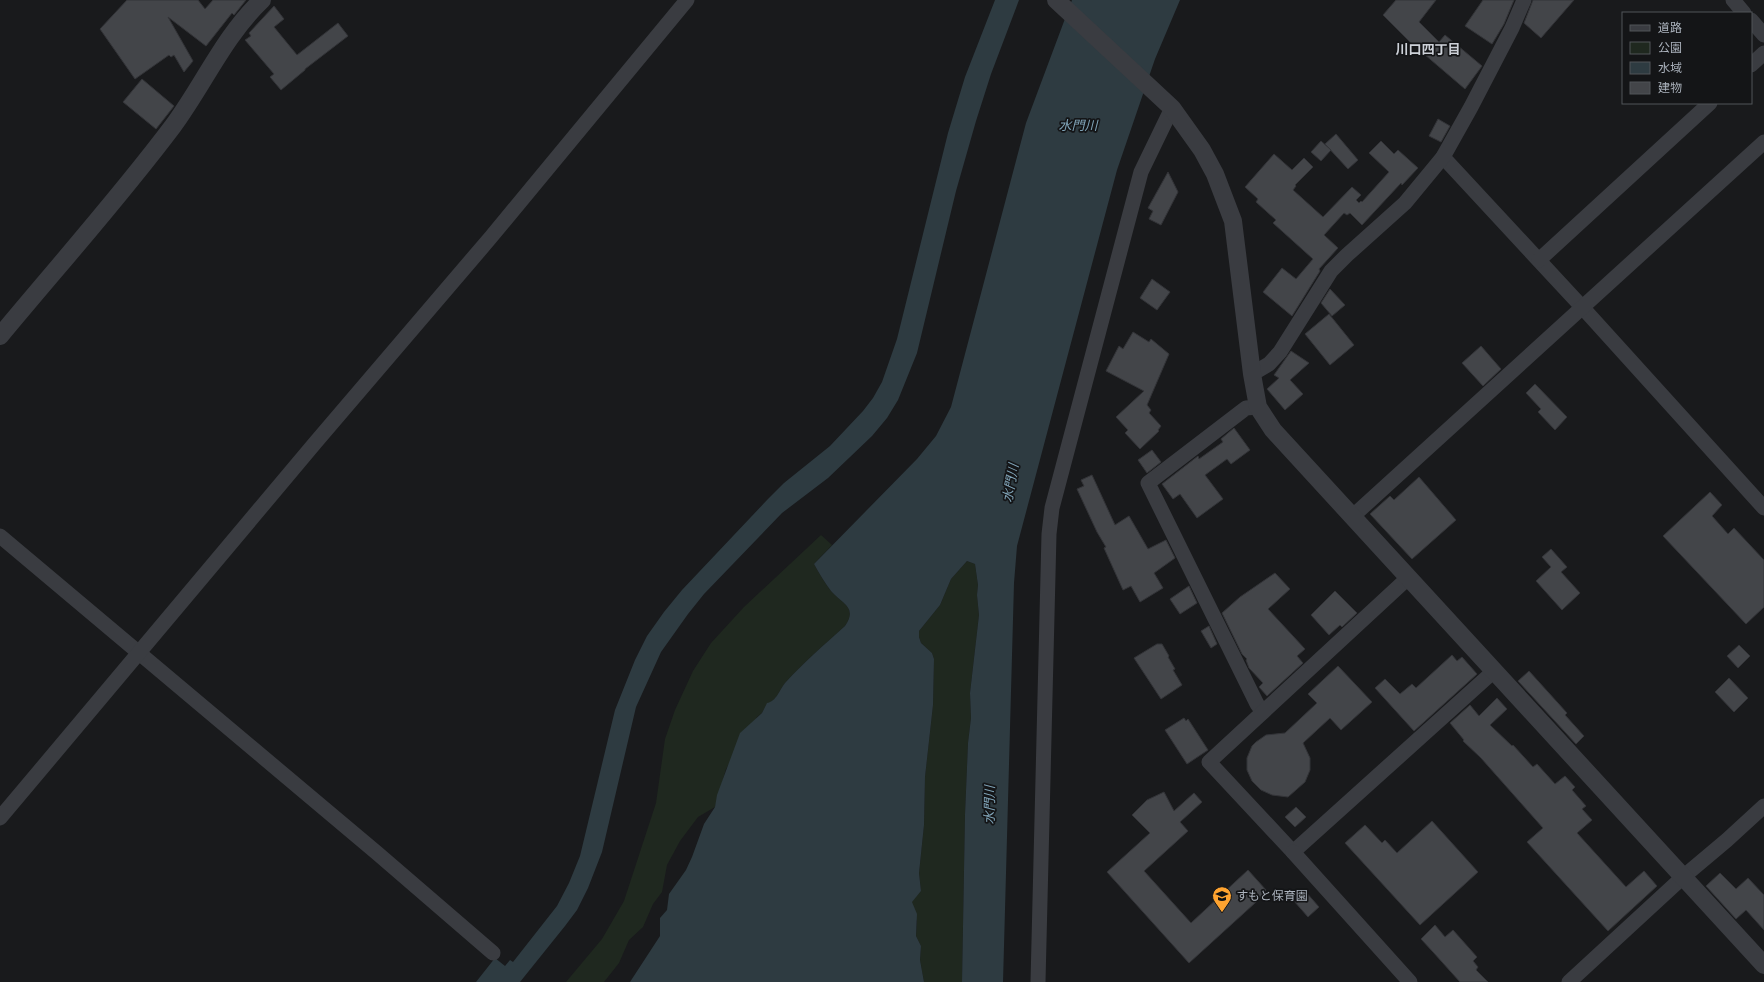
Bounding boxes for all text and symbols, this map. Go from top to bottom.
legend [1622,12,1752,104]
text: 道路 [1658,20,1682,36]
text: 公園 [1658,40,1682,56]
district label: 川口四丁目 [1395,41,1461,59]
text: 水域 [1658,60,1682,76]
text: 建物 [1658,80,1682,96]
water label: 水門川 [1058,117,1099,135]
water label: 水門川 [999,460,1024,504]
water label: 水門川 [981,783,999,825]
school or university icon: すもと保育園 [1211,885,1233,913]
place label: すもと保育園 [1236,888,1308,904]

